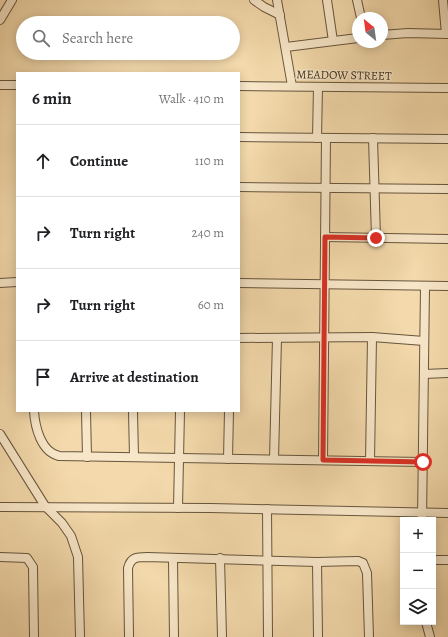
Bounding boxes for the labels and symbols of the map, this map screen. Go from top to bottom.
north arrow [352,12,388,48]
street label: MEADOW STREET [296,66,392,84]
route end [367,229,385,247]
route start [414,453,432,471]

